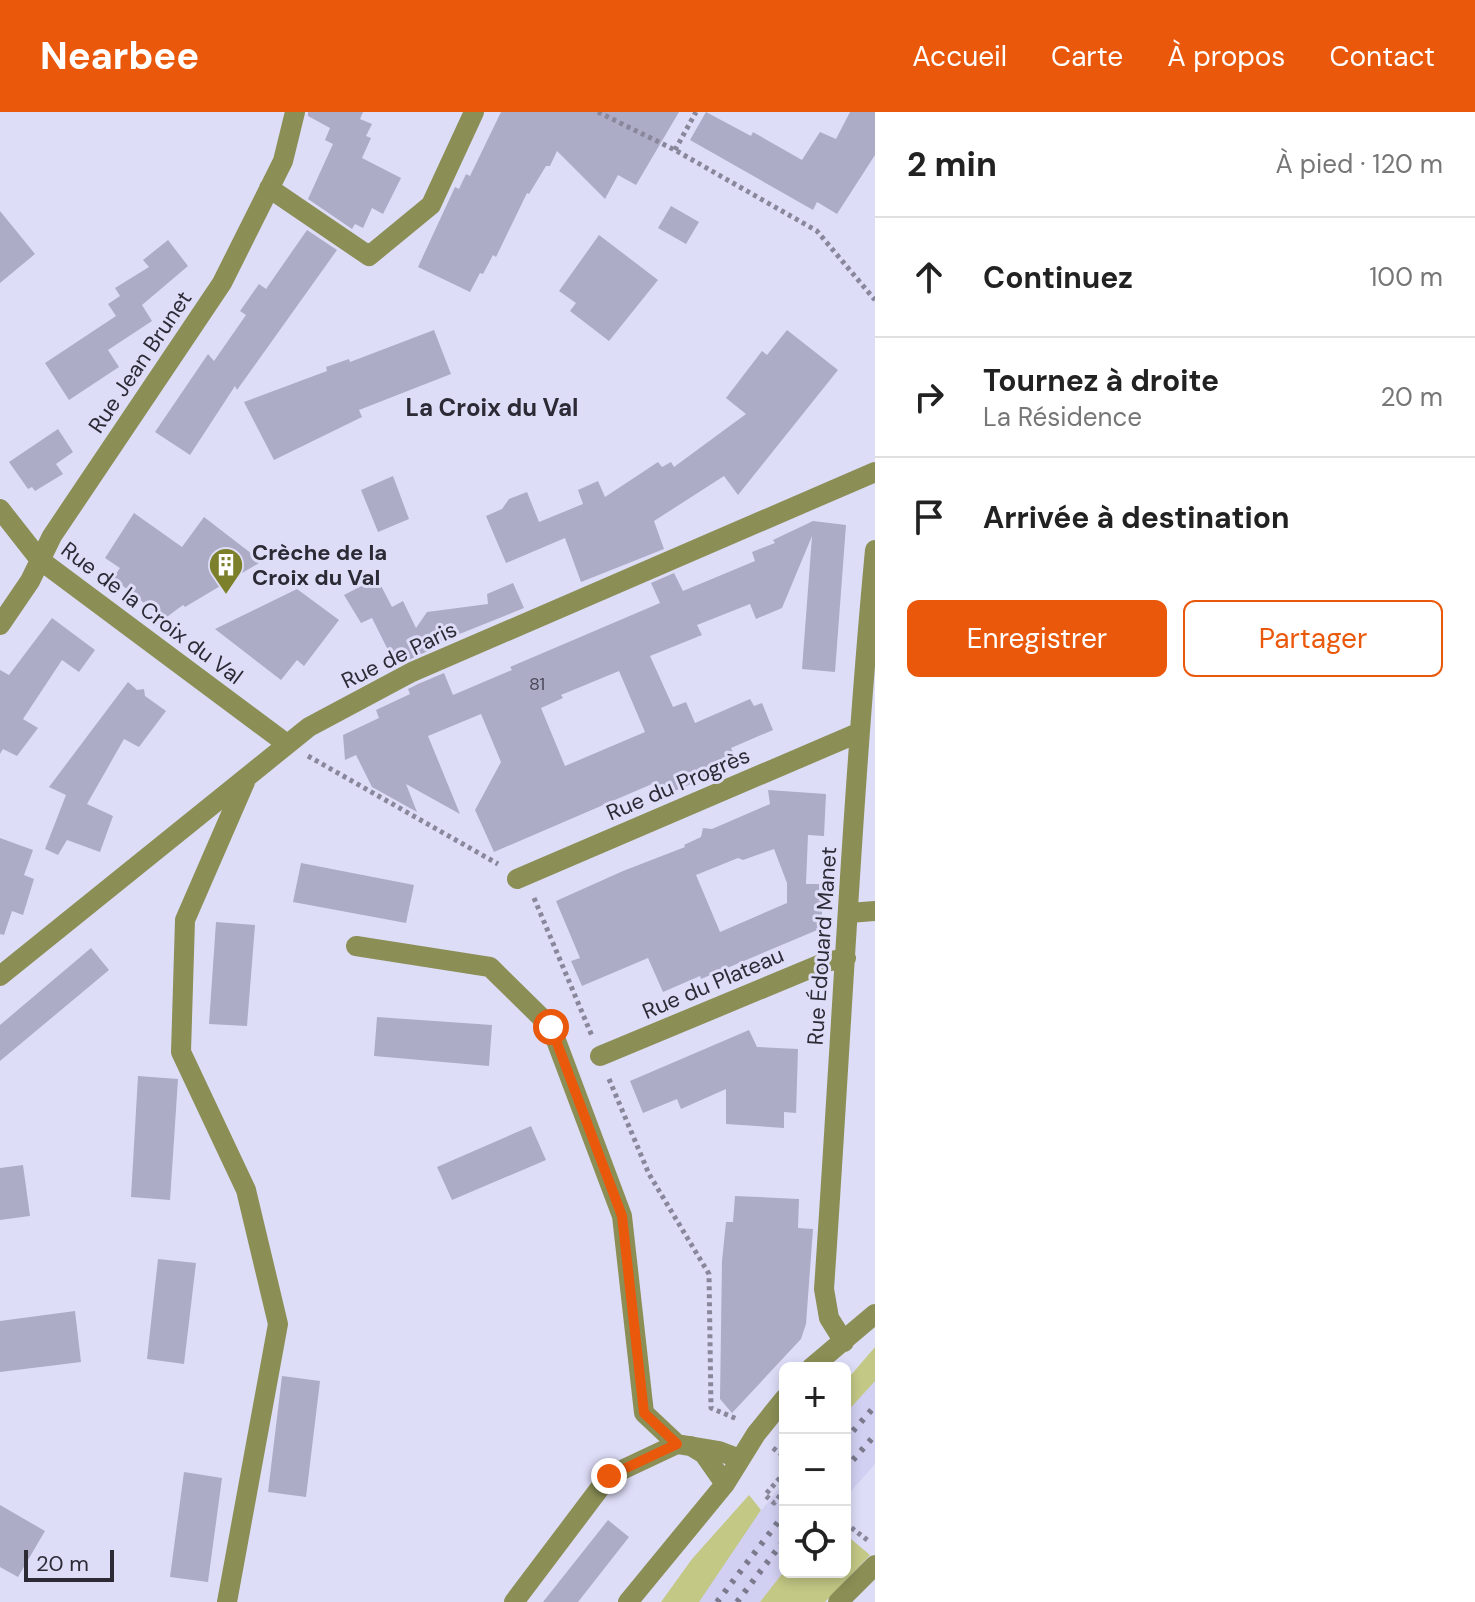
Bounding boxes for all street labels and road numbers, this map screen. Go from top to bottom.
street label: Rue Jean Brunet [82,285,198,439]
street label: Rue de la Croix du Val [55,535,249,691]
street label: Rue de Paris [337,615,461,695]
street label: Rue du Progrès [602,741,754,827]
street label: Rue Édouard Manet [801,846,843,1046]
street label: Rue du Plateau [638,940,788,1026]

